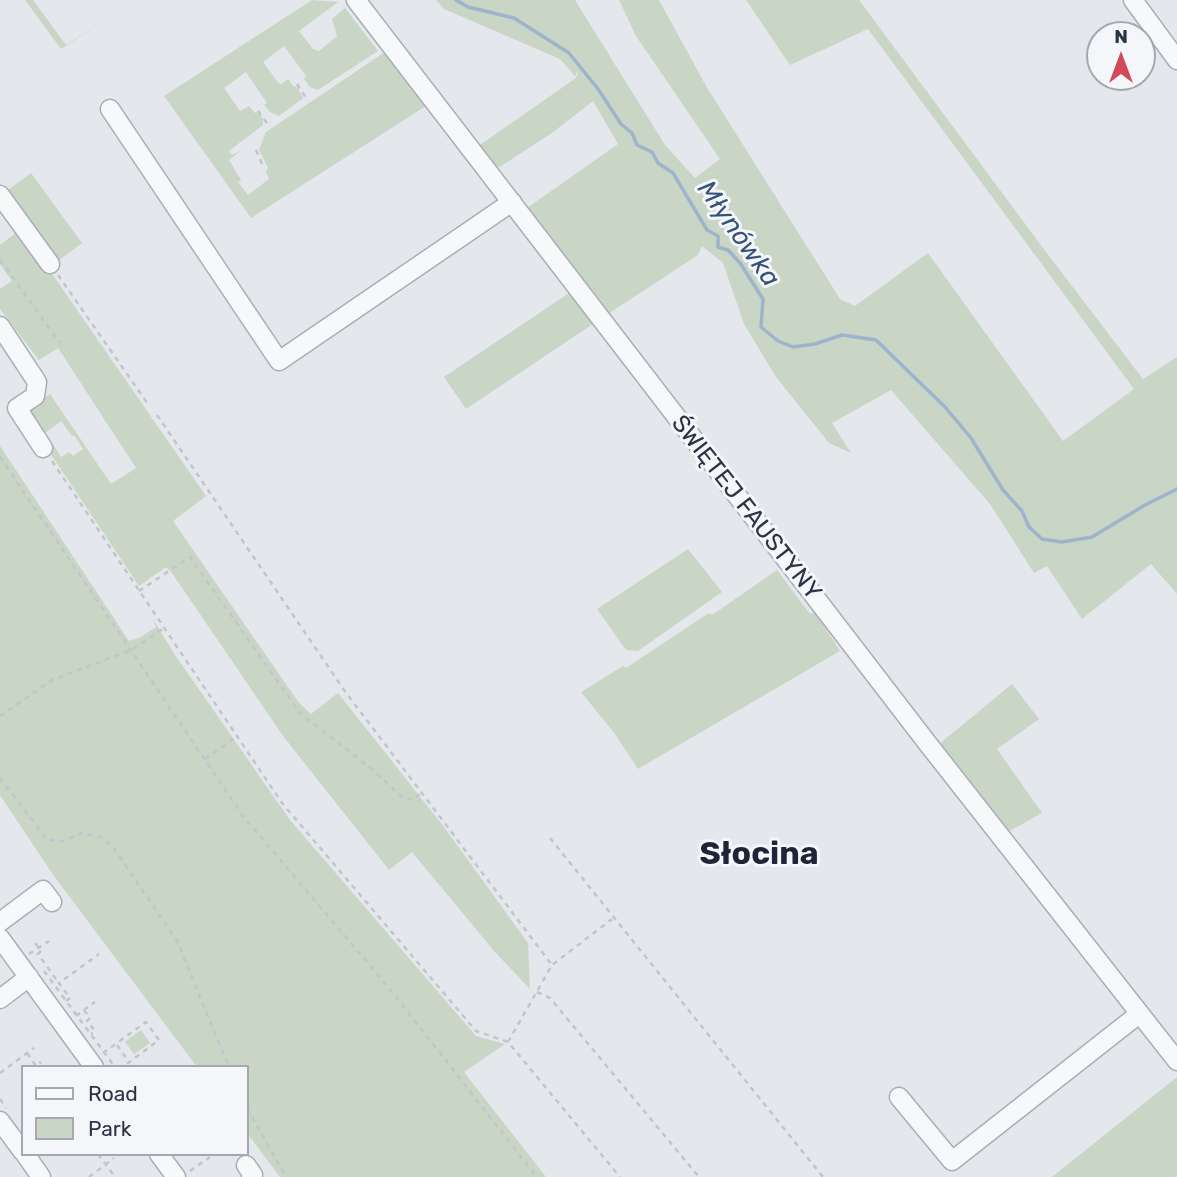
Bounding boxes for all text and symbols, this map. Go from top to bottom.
north arrow [1086,21,1156,91]
text: N [1114,25,1128,48]
water label: Młynówka [690,175,786,293]
street label: ŚWIĘTEJ FAUSTYNY [665,410,827,606]
district label: Słocina [699,836,819,874]
legend [21,1065,248,1156]
text: Road [88,1081,138,1106]
text: Park [88,1116,132,1141]

